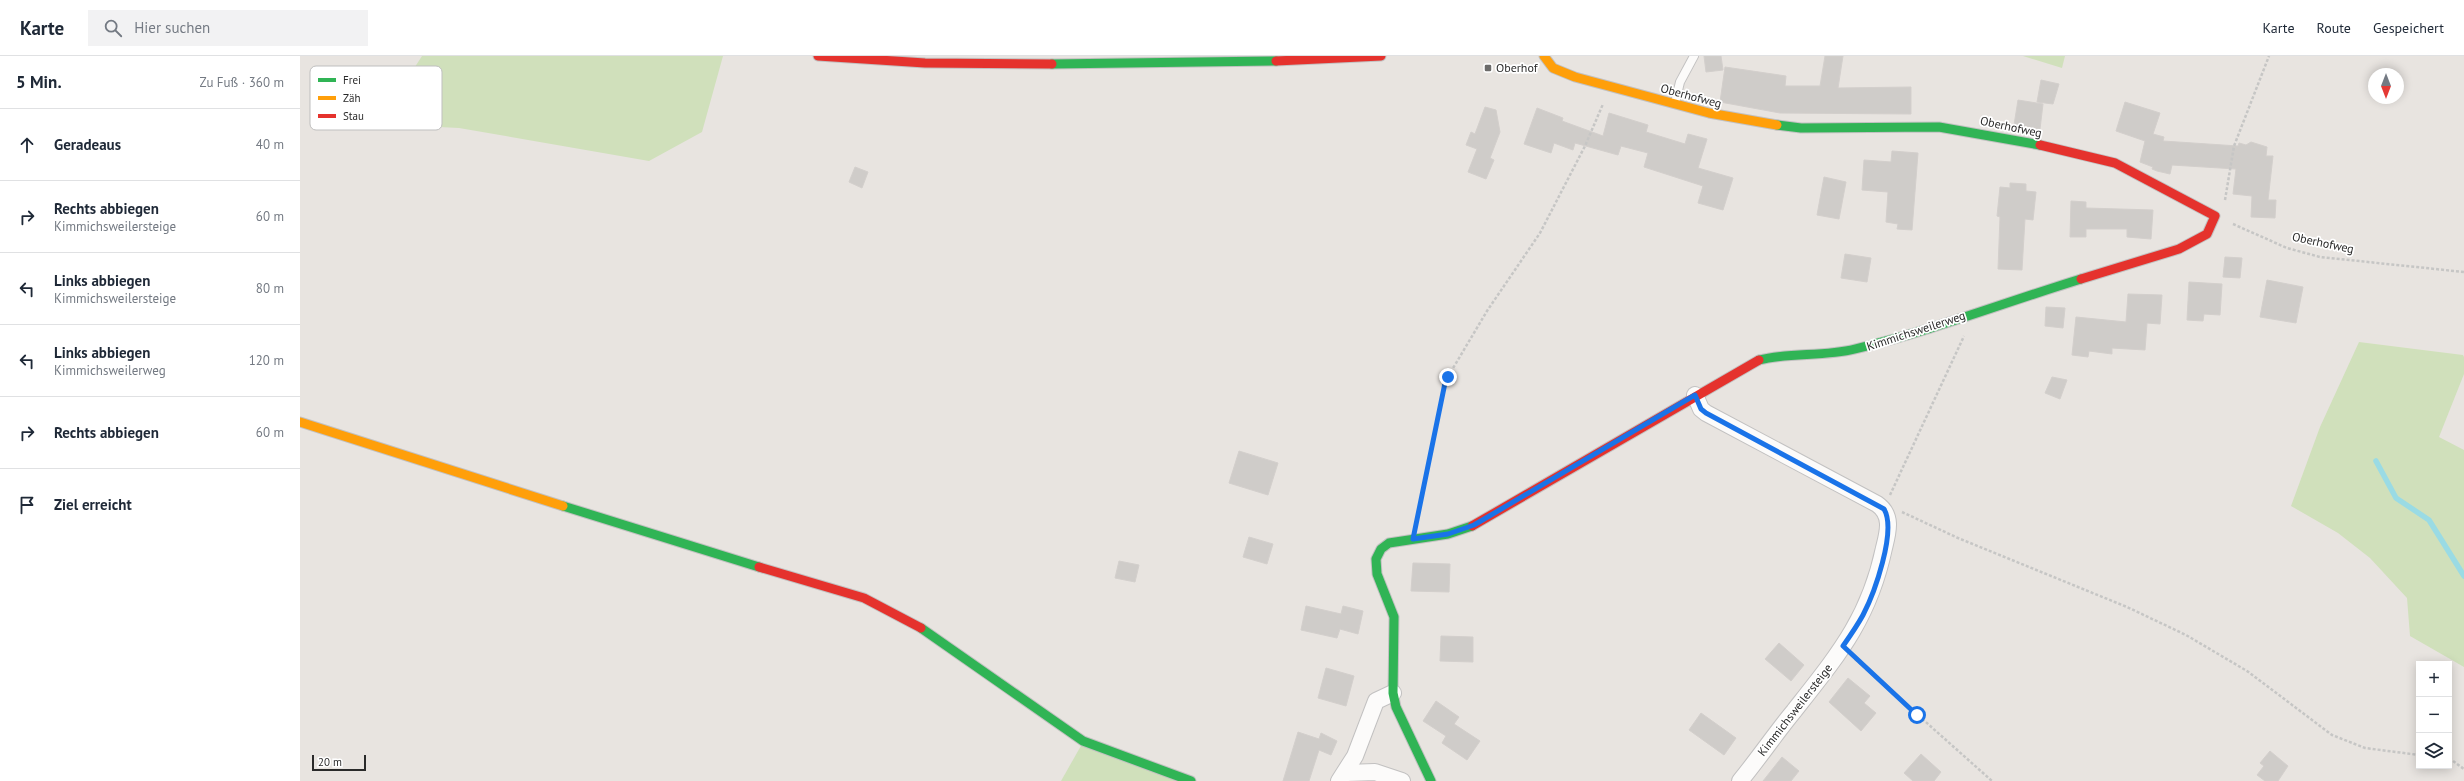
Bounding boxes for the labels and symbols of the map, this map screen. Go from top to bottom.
place label: Oberhof [1496,60,1539,75]
marker: Oberhof [1483,63,1493,73]
legend [310,66,442,130]
north arrow [2368,68,2404,104]
text: Frei [343,73,361,87]
street label: Oberhofweg [1659,80,1723,111]
text: Zäh [343,91,360,105]
text: Stau [343,109,364,123]
street label: Oberhofweg [1979,113,2043,140]
street label: Oberhofweg [2291,229,2355,256]
street label: Kimmichsweilerweg [1865,307,1967,354]
route end [1439,368,1457,386]
street label: Kimmichsweilersteige [1754,661,1835,759]
route start [1908,706,1926,724]
scale bar [312,753,366,772]

